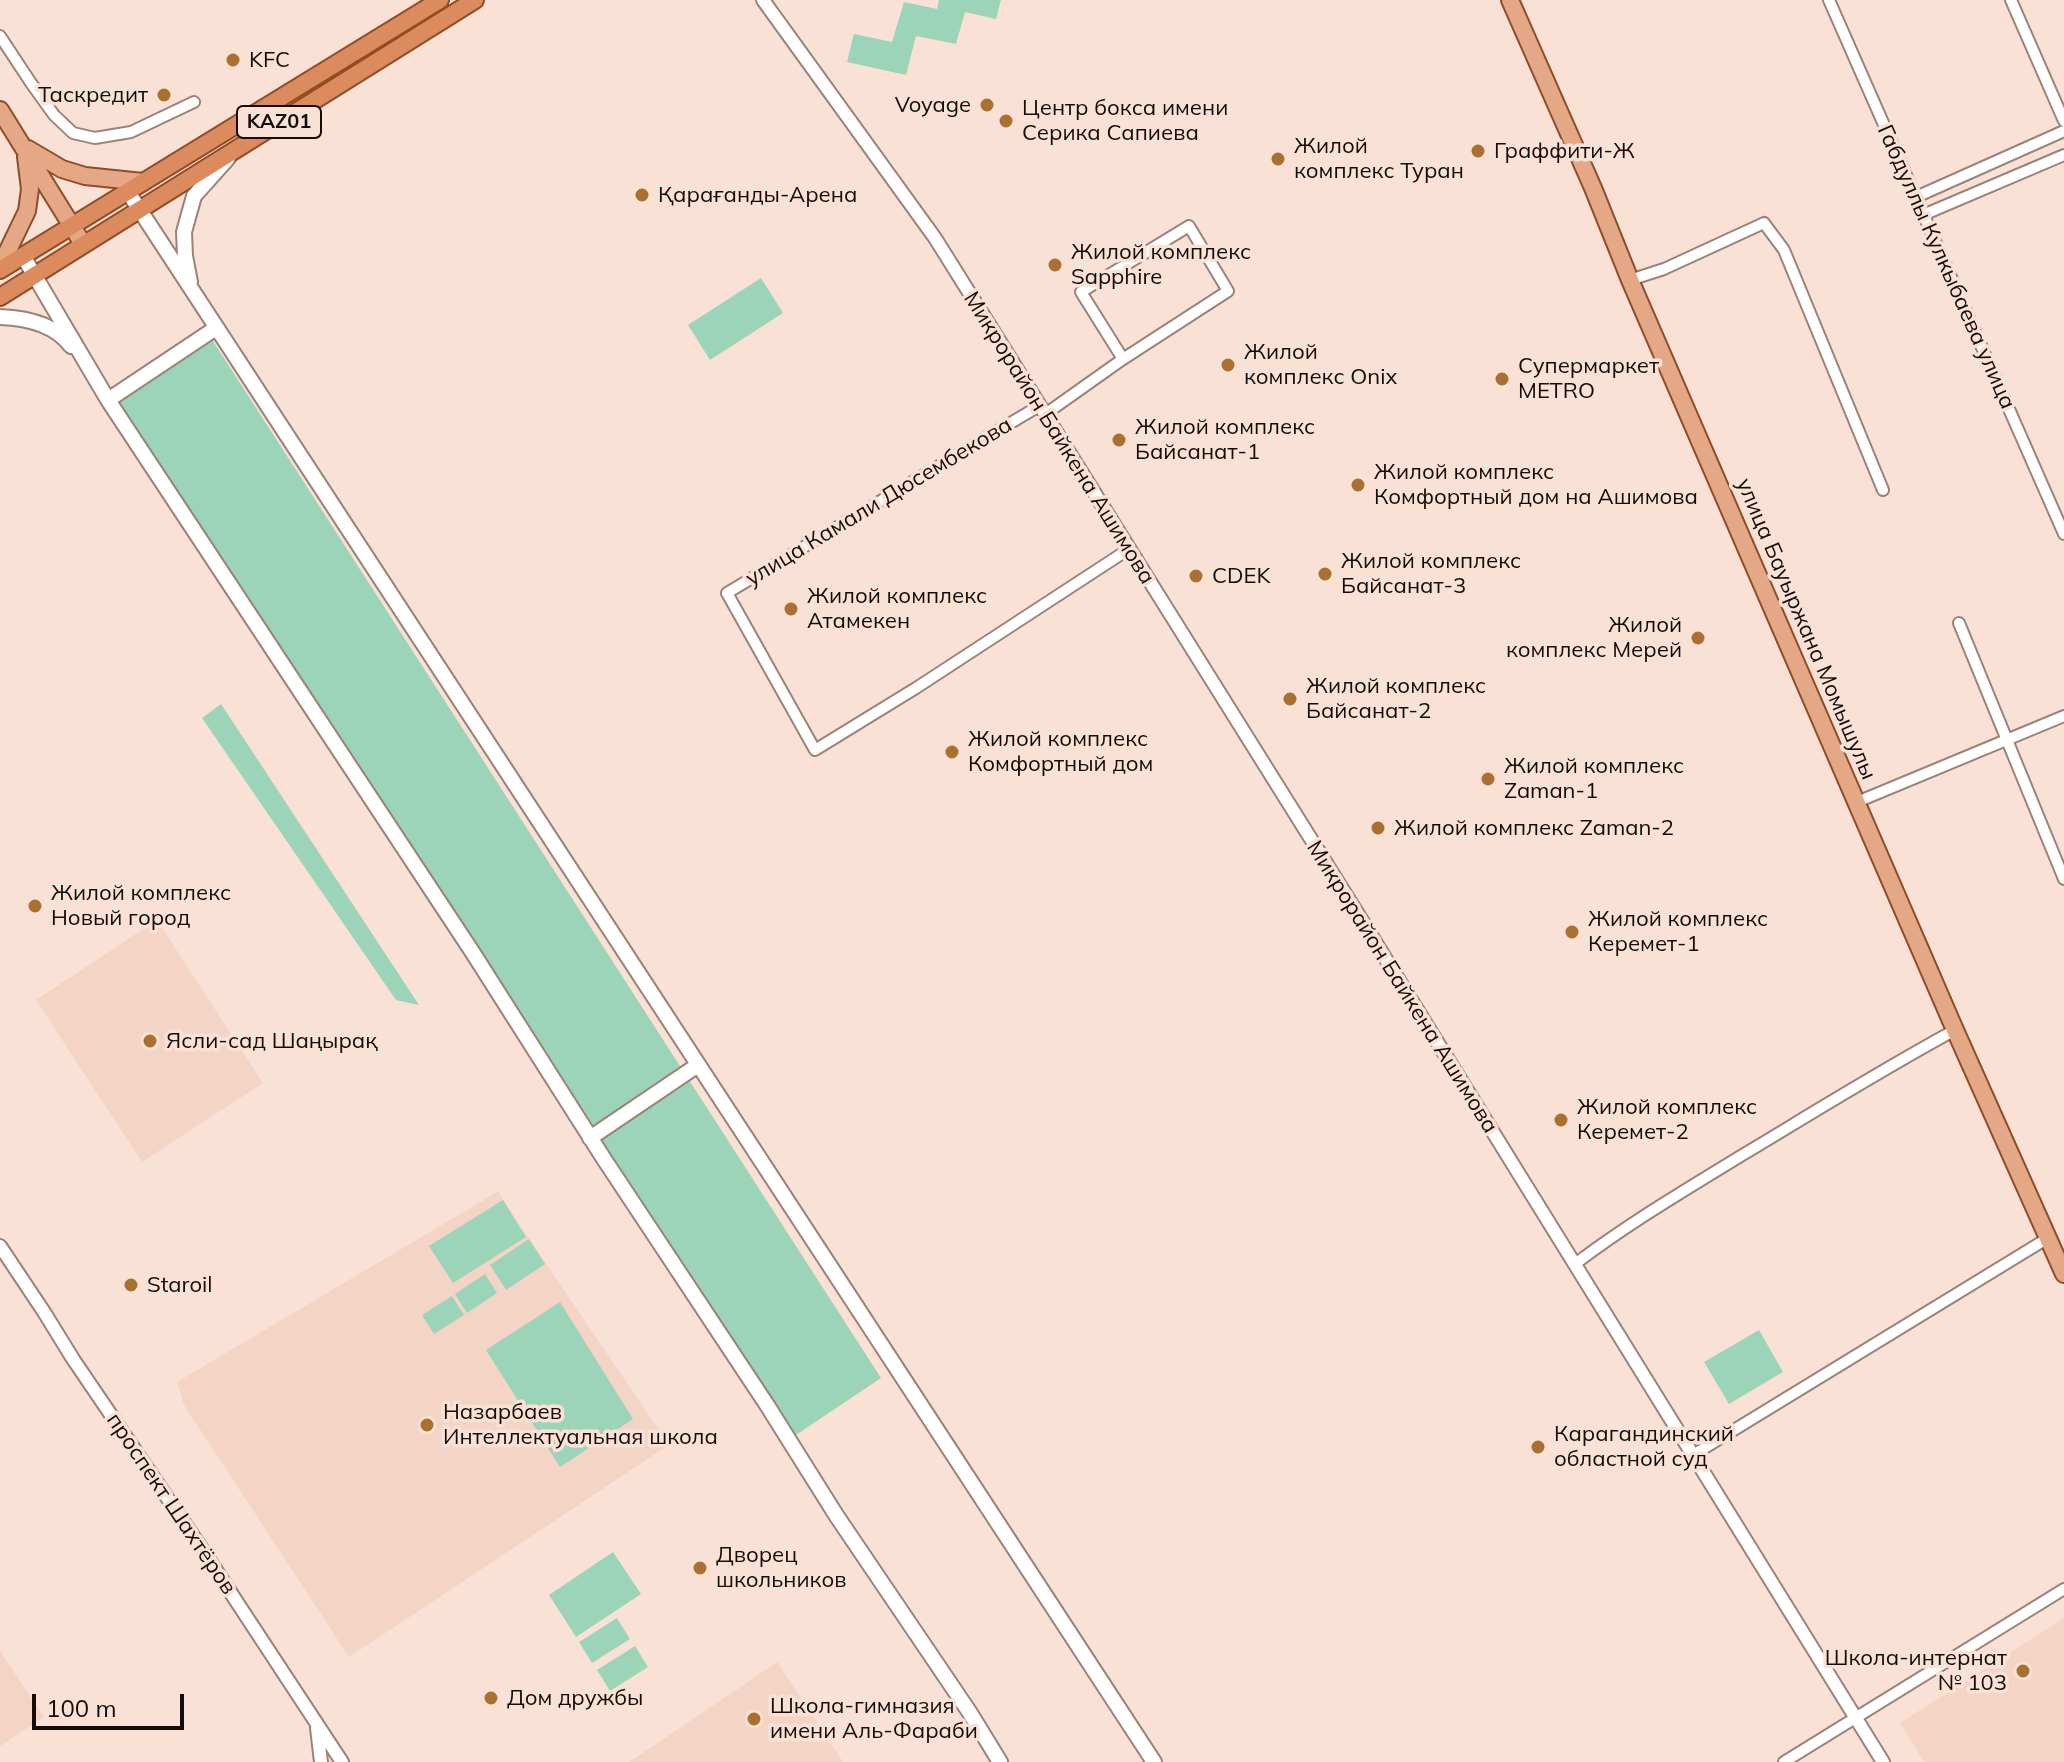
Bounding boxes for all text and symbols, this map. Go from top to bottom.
place label: KFC [249,47,290,73]
marker: KFC [224,51,242,69]
place label: Таскредит [38,82,148,108]
marker: Таскредит [155,86,173,104]
place label: Voyage [895,92,971,118]
place label: Центр бокса имени Серика Сапиева [1022,95,1228,146]
marker: Voyage [978,96,996,114]
road number: KАZ01 [237,106,321,138]
marker: Центр бокса имени Серика Сапиева [997,112,1015,130]
street label: Габдуллы Кулкыбаева улица [1871,121,2021,413]
place label: Жилой комплекс Туран [1294,133,1464,184]
place label: Граффити-Ж [1494,138,1635,164]
marker: Граффити-Ж [1469,142,1487,160]
marker: Жилой комплекс Туран [1269,150,1287,168]
place label: Қарағанды-Арена [658,182,857,208]
marker: Қарағанды-Арена [633,186,651,204]
place label: Жилой комплекс Sapphire [1071,239,1251,290]
marker: Жилой комплекс Sapphire [1046,256,1064,274]
street label: Микрорайон Байкена Ашимова [958,287,1160,589]
place label: Жилой комплекс Onix [1244,339,1397,390]
place label: Супермаркет METRO [1518,353,1659,404]
marker: Жилой комплекс Onix [1219,356,1237,374]
marker: Супермаркет METRO [1493,370,1511,388]
street label: улица Камали Дюсембекова [741,412,1017,592]
place label: Жилой комплекс Байсанат-1 [1135,414,1315,466]
marker: Жилой комплекс Байсанат-1 [1110,431,1128,449]
place label: Жилой комплекс Комфортный дом на Ашимова [1374,459,1698,510]
street label: улица Бауыржана Момышулы [1730,474,1882,784]
marker: Жилой комплекс Комфортный дом на Ашимова [1349,476,1367,494]
place label: Жилой комплекс Байсанат-3 [1341,548,1521,600]
place label: CDEK [1212,563,1270,589]
marker: Жилой комплекс Байсанат-3 [1316,565,1334,583]
marker: CDEK [1187,567,1205,585]
place label: Жилой комплекс Атамекен [807,583,987,634]
marker: Жилой комплекс Атамекен [782,600,800,618]
place label: Жилой комплекс Мерей [1506,612,1682,664]
marker: Жилой комплекс Мерей [1689,629,1707,647]
place label: Жилой комплекс Байсанат-2 [1306,673,1486,724]
marker: Жилой комплекс Байсанат-2 [1281,690,1299,708]
place label: Жилой комплекс Комфортный дом [968,726,1153,778]
marker: Жилой комплекс Комфортный дом [943,743,961,761]
place label: Жилой комплекс Zaman-1 [1504,753,1684,804]
marker: Жилой комплекс Zaman-1 [1479,770,1497,788]
place label: Жилой комплекс Zaman-2 [1394,815,1674,841]
marker: Жилой комплекс Zaman-2 [1369,819,1387,837]
street label: Микрорайон Байкена Ашимова [1301,836,1503,1138]
place label: Жилой комплекс Новый город [51,880,231,932]
marker: Жилой комплекс Новый город [26,897,44,915]
place label: Жилой комплекс Керемет-1 [1588,906,1768,958]
marker: Жилой комплекс Керемет-1 [1563,923,1581,941]
place label: Ясли-сад Шаңырақ [166,1028,378,1054]
marker: Ясли-сад Шаңырақ [141,1032,159,1050]
place label: Жилой комплекс Керемет-2 [1577,1094,1757,1146]
marker: Жилой комплекс Керемет-2 [1552,1111,1570,1129]
place label: Staroil [147,1272,212,1298]
marker: Staroil [122,1276,140,1294]
place label: Назарбаев Интеллектуальная школа [443,1399,718,1450]
street label: проспект Шахтёров [100,1408,242,1600]
marker: Назарбаев Интеллектуальная школа [418,1416,436,1434]
place label: Карагандинский областной суд [1554,1421,1734,1472]
marker: Карагандинский областной суд [1529,1438,1547,1456]
place label: Дворец школьников [716,1542,847,1594]
marker: Дворец школьников [691,1559,709,1577]
place label: Школа-интернат № 103 [1825,1645,2007,1696]
marker: Школа-интернат № 103 [2014,1662,2032,1680]
scale bar [36,1678,188,1728]
place label: Дом дружбы [507,1685,643,1711]
marker: Дом дружбы [482,1689,500,1707]
text: 100 m [46,1693,117,1723]
place label: Школа-гимназия имени Аль-Фараби [770,1693,978,1744]
marker: Школа-гимназия имени Аль-Фараби [745,1710,763,1728]

